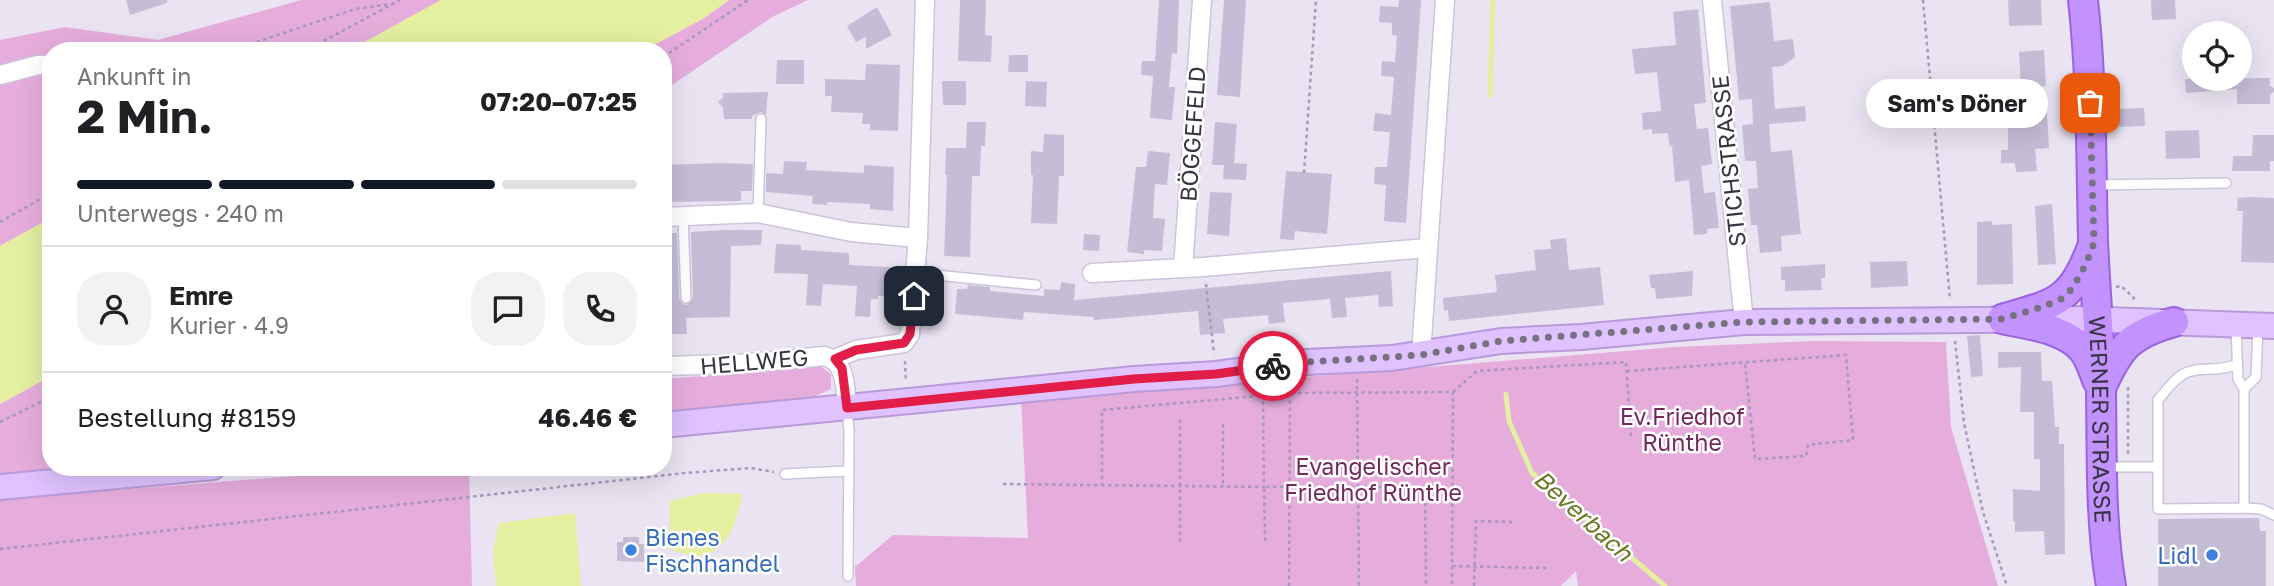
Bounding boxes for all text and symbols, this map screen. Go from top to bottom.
map controls [2182,21,2252,91]
button: locate [2182,21,2252,91]
text: Ankunft in [77,62,192,90]
street label: BÖGGEFELD [1173,65,1211,203]
pin [2060,73,2120,133]
street label: STICHSTRASSE [1705,74,1751,248]
callout: Sam's Döner [1866,78,2048,128]
icon: bag [2071,84,2109,122]
text: 07:20–07:25 [480,86,637,117]
text: 2 Min. [77,88,213,143]
text: Sam's Döner [1887,89,2027,117]
text: Unterwegs · 240 m [77,199,284,227]
pin [884,266,944,326]
button: person [77,272,151,346]
button: chat [471,272,545,346]
button: phone [563,272,637,346]
icon: home [895,277,933,315]
text: Emre [169,280,233,311]
text: Kurier · 4.9 [169,311,289,339]
street label: WERNER STRASSE [2083,315,2118,524]
courier [1238,331,1308,401]
street label: HELLWEG [699,342,809,380]
icon: bike [1254,347,1292,385]
text: Bestellung #8159 [77,402,297,433]
text: 46.46 € [538,402,637,433]
park label: Ev.Friedhof Rünthe [1620,402,1744,456]
park label: Evangelischer Friedhof Rünthe [1284,452,1462,506]
water label: Beverbach [1529,463,1640,567]
place label: Bienes Fischhandel [645,523,780,577]
place label: Lidl [2157,541,2198,569]
marker: Bienes Fischhandel [623,542,639,558]
marker: Lidl [2204,547,2220,563]

